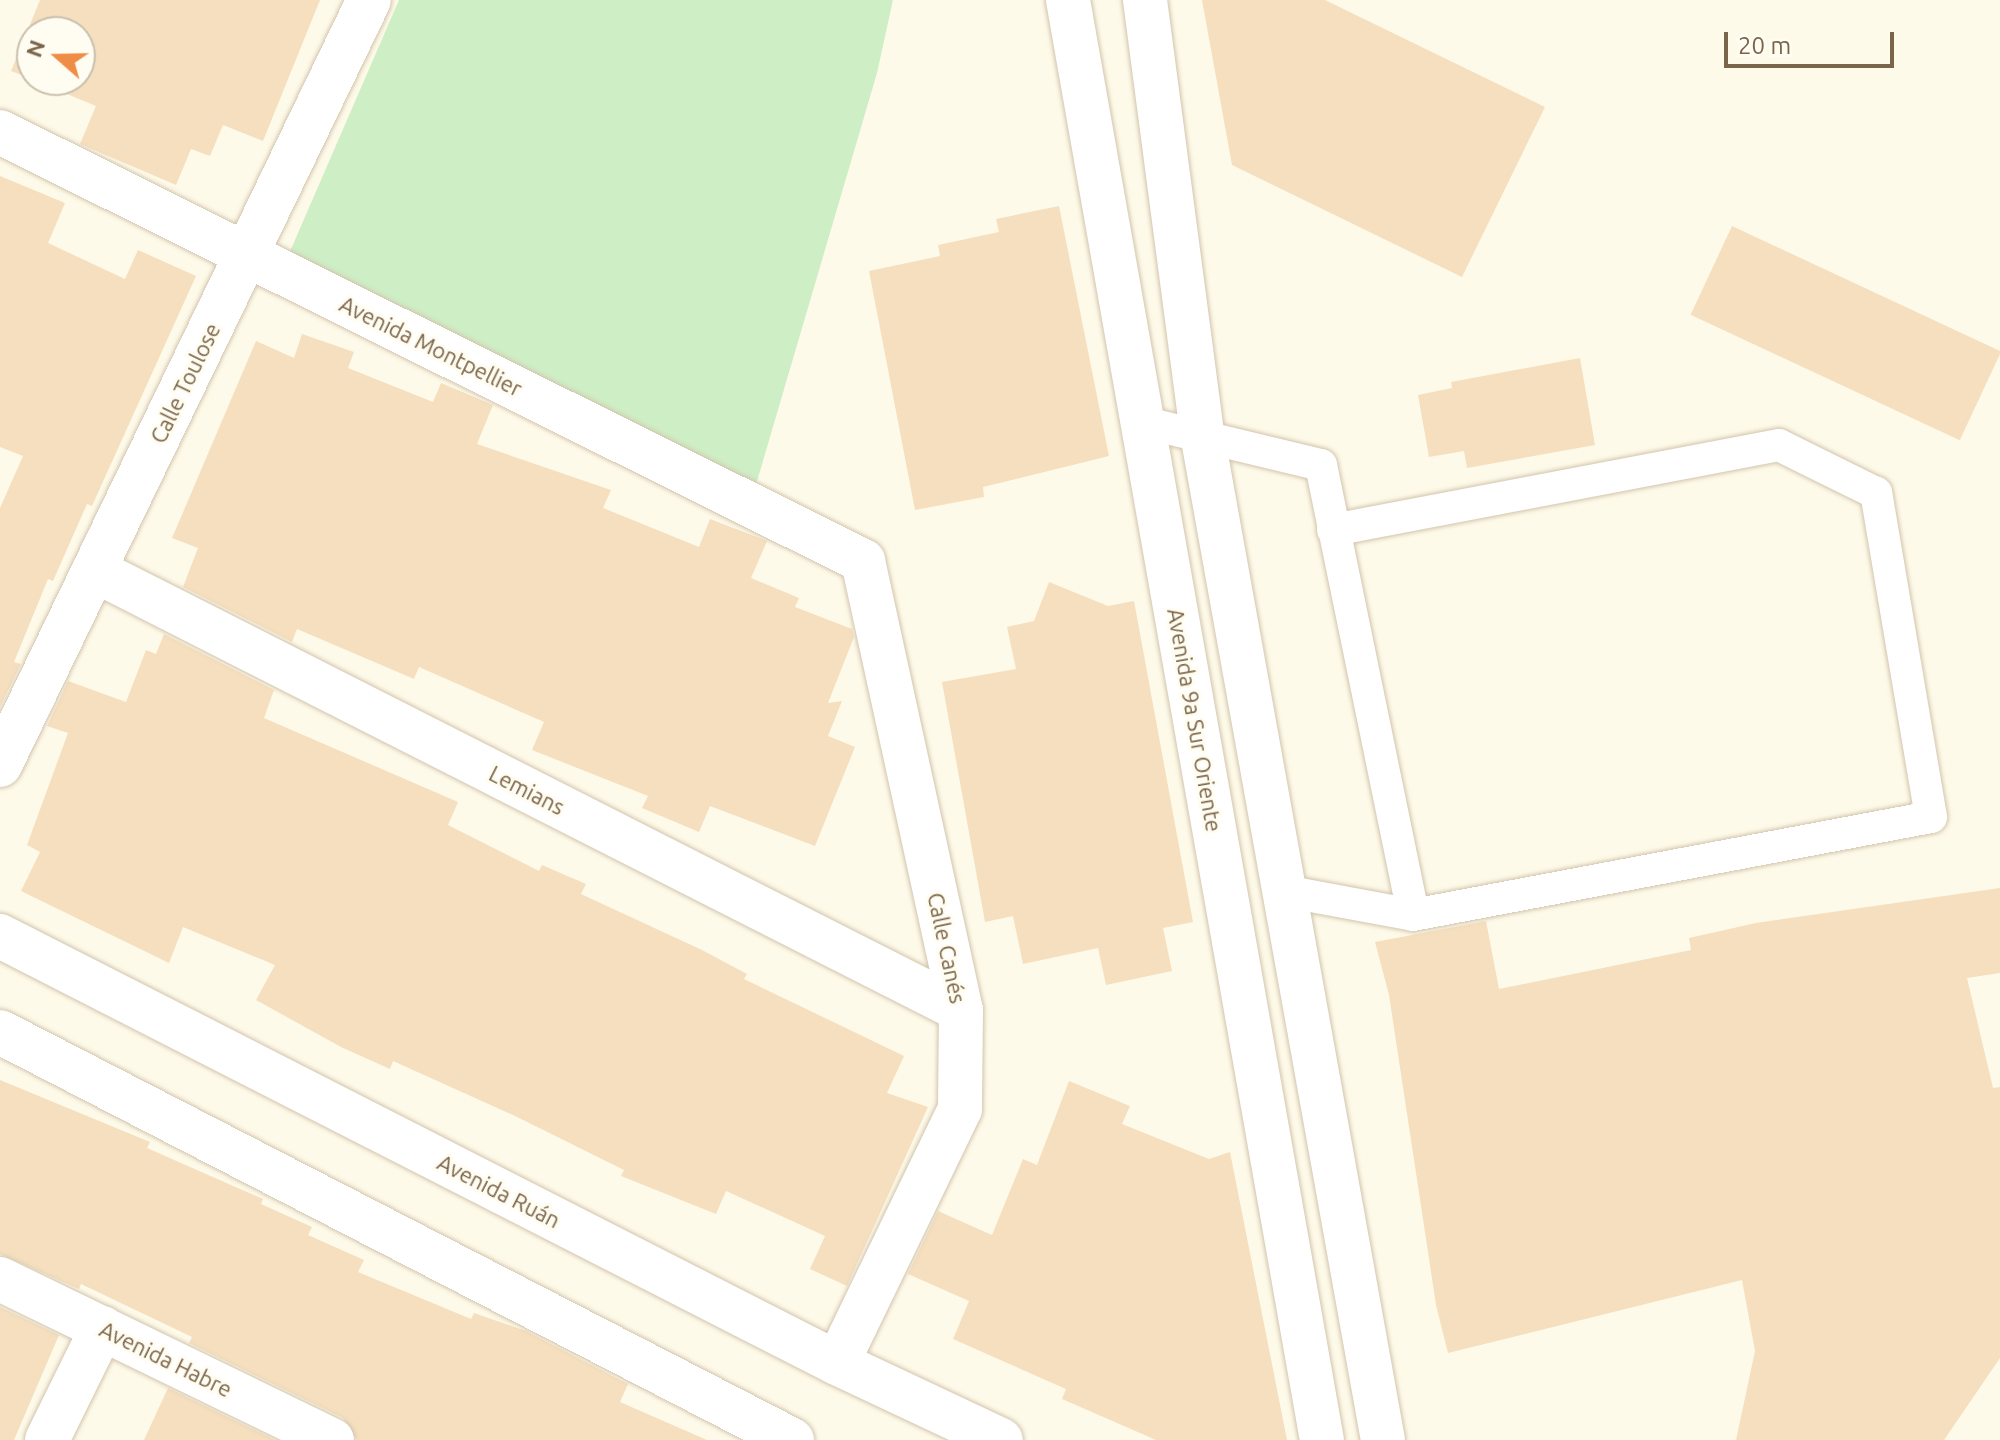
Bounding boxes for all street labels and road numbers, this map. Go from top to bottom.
street label: Avenida Montpellier [336,290,526,402]
street label: Calle Toulose [145,319,225,447]
street label: Avenida 9a Sur Oriente [1162,606,1228,834]
street label: Lemians [485,760,569,820]
street label: Calle Canés [922,890,972,1006]
street label: Avenida Ruán [433,1149,565,1233]
street label: Avenida Habre [96,1316,236,1402]

